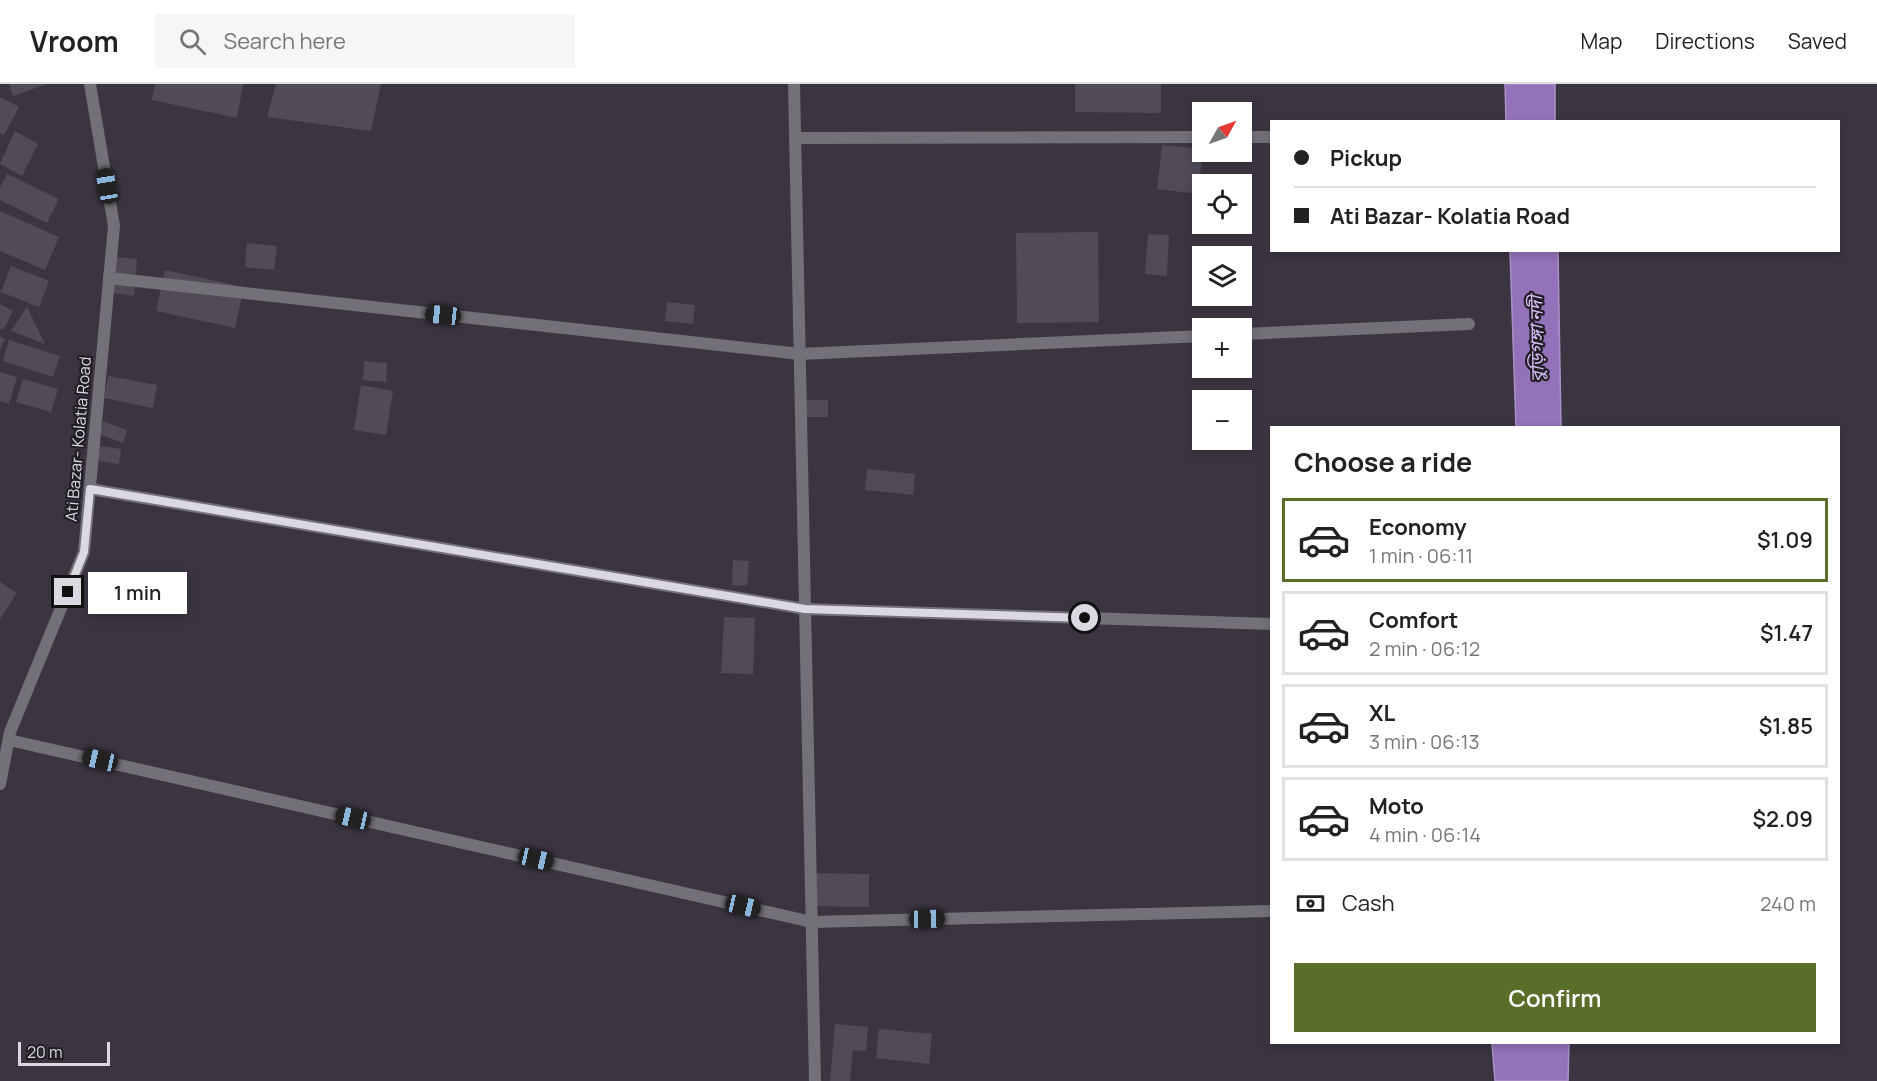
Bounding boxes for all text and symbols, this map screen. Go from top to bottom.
search box [155,14,575,68]
text: Vroom [30,22,119,60]
icon: search [176,25,209,58]
text: Search here [224,26,346,56]
text: Map [1581,27,1622,55]
text: Directions [1655,27,1755,55]
text: Saved [1788,27,1847,55]
north arrow [1192,102,1252,162]
map controls [1192,102,1252,450]
text: Pickup [1330,143,1402,173]
car [95,167,119,205]
button: locate [1192,174,1252,234]
text: Ati Bazar- Kolatia Road [1330,201,1570,231]
button: layers [1192,246,1252,306]
water label: বুড়িগঙ্গা নদী [1523,292,1549,382]
car [424,304,462,326]
button: + [1192,318,1252,378]
street label: Ati Bazar- Kolatia Road [60,356,96,522]
button: − [1192,390,1252,450]
text: Choose a ride [1294,443,1472,480]
text: Economy [1369,512,1467,542]
icon: car [1297,513,1351,567]
text: $1.09 [1757,525,1813,555]
text: 1 min · 06:11 [1369,542,1473,569]
callout: 1 min [89,571,188,613]
route end [54,578,81,605]
text: 1 min [114,579,161,606]
route start [1071,604,1098,631]
text: Comfort [1369,605,1458,635]
icon: car [1297,606,1351,660]
text: $1.47 [1760,618,1813,648]
text: 2 min · 06:12 [1369,635,1480,662]
text: XL [1369,698,1395,728]
icon: car [1297,699,1351,753]
text: $1.85 [1759,711,1813,741]
text: 3 min · 06:13 [1369,728,1480,755]
car [80,747,120,773]
text: Moto [1369,791,1424,821]
icon: car [1297,792,1351,846]
text: $2.09 [1752,804,1813,834]
car [333,805,373,831]
text: 4 min · 06:14 [1369,821,1481,848]
car [516,846,556,872]
icon: cash [1294,887,1327,920]
text: Cash [1342,888,1395,918]
text: 240 m [1760,890,1816,917]
car [723,893,763,919]
car [909,910,945,928]
button: Confirm [1294,963,1816,1032]
scale bar [18,1039,110,1066]
text: 20 m [27,1041,63,1063]

